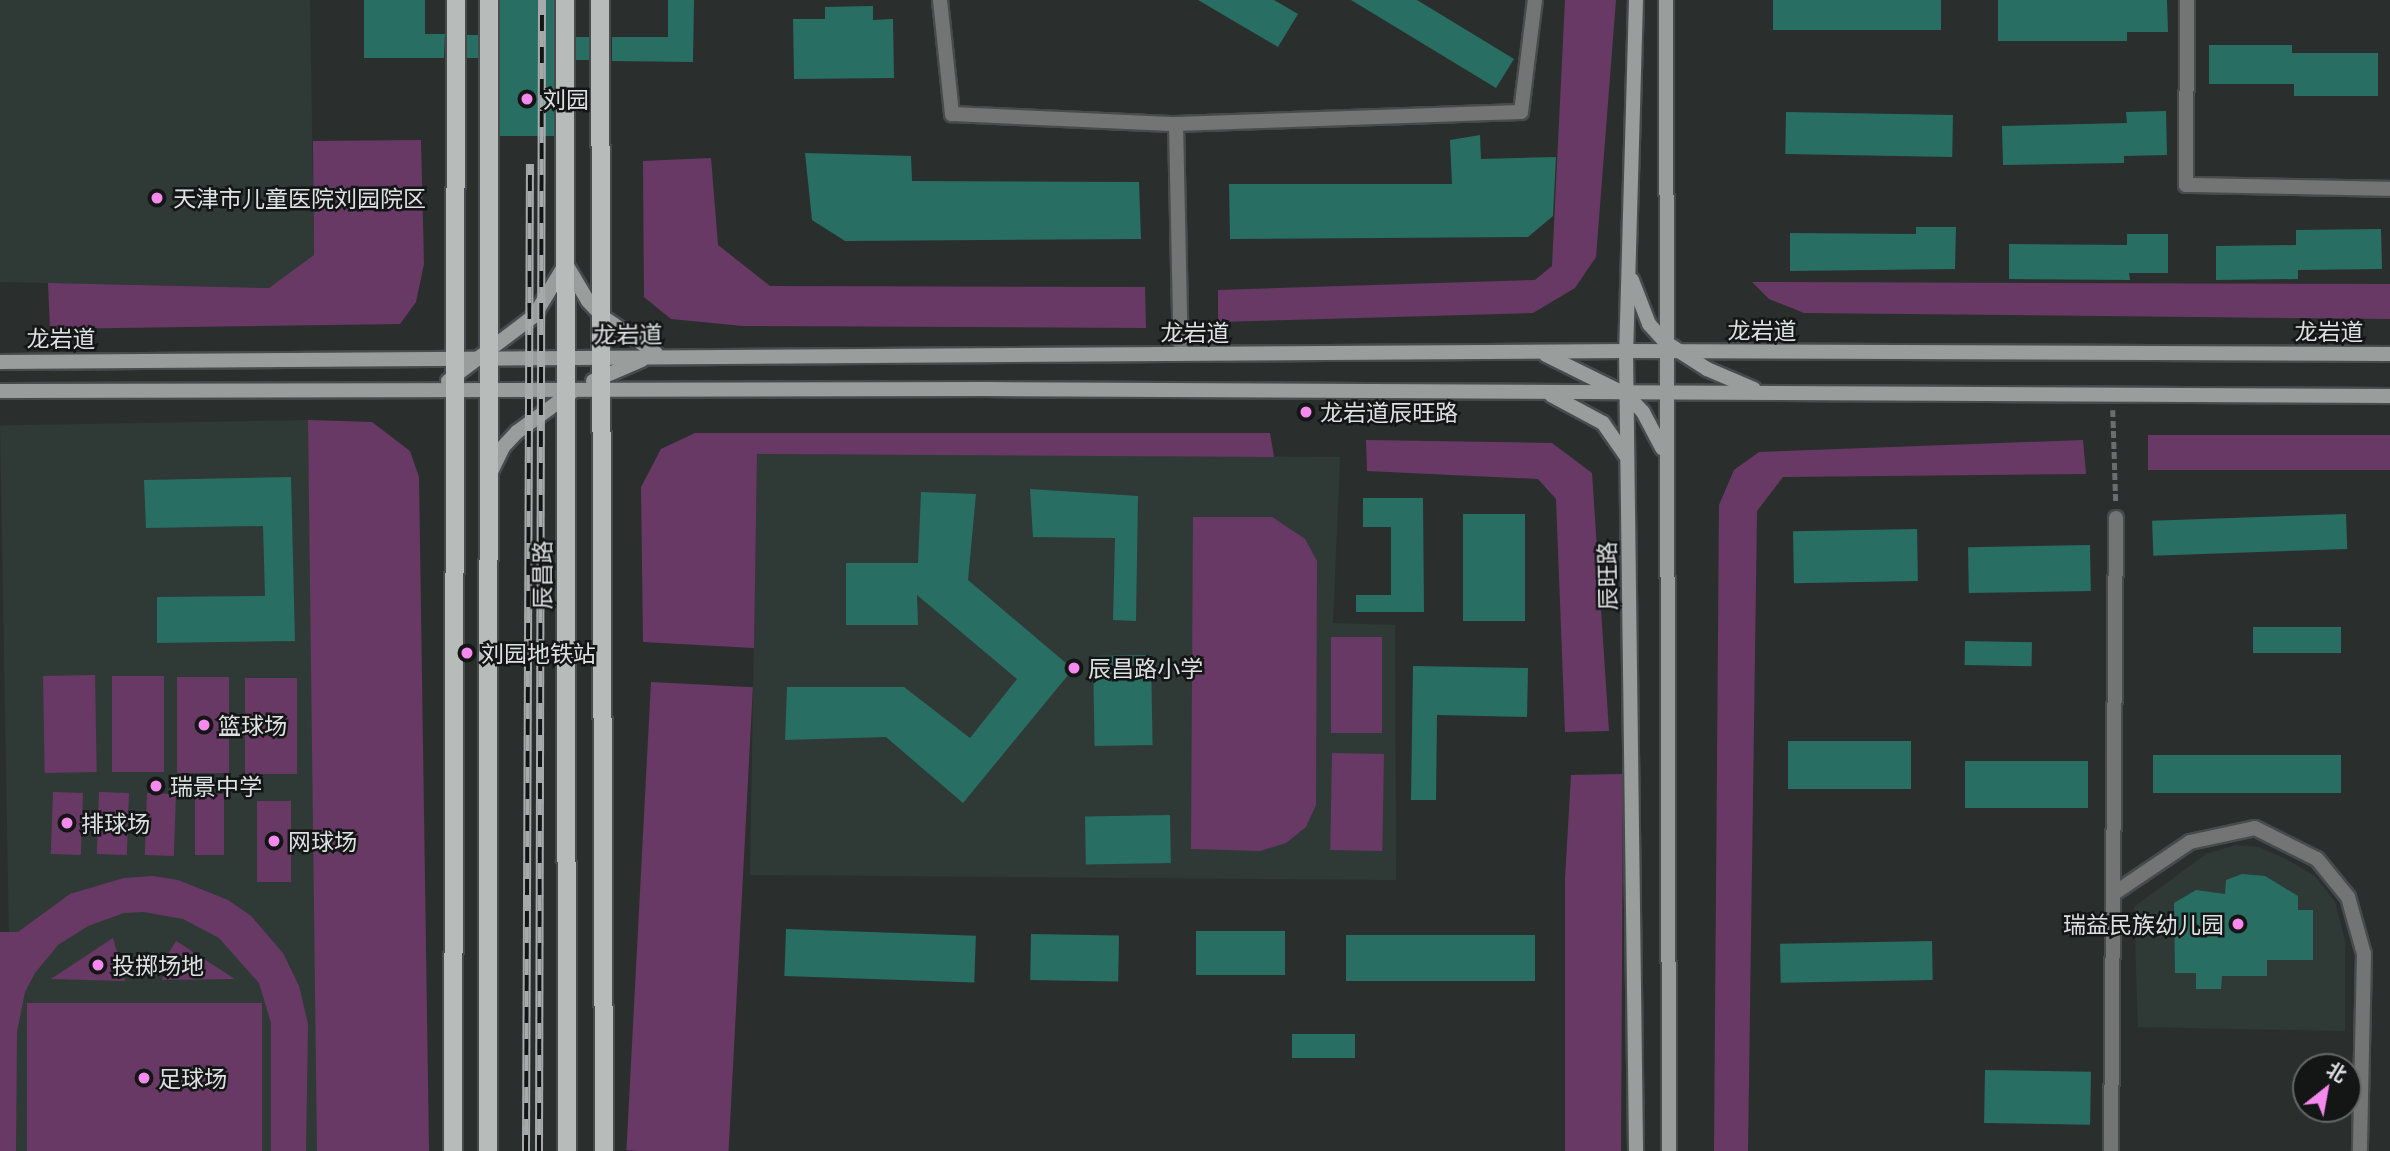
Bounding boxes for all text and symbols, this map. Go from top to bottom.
place label: 刘园 [543,85,589,113]
marker: 刘园 [517,89,537,109]
place label: 天津市儿童医院刘园院区 [173,184,426,212]
marker: 天津市儿童医院刘园院区 [147,188,167,208]
street label: 龙岩道 [1728,316,1796,344]
street label: 龙岩道 [2295,317,2363,345]
street label: 龙岩道 [1161,318,1229,346]
street label: 龙岩道 [593,320,663,348]
street label: 龙岩道 [27,324,95,352]
place label: 龙岩道辰旺路 [1320,398,1458,426]
marker: 龙岩道辰旺路 [1298,404,1314,420]
street label: 辰昌路 [528,541,556,609]
street label: 辰旺路 [1593,541,1621,611]
place label: 刘园地铁站 [481,639,596,667]
marker: 刘园地铁站 [459,645,475,661]
place label: 辰昌路小学 [1088,654,1203,682]
marker: 辰昌路小学 [1066,660,1082,676]
place label: 篮球场 [218,711,287,739]
marker: 篮球场 [196,717,212,733]
place label: 瑞景中学 [170,772,262,800]
marker: 瑞景中学 [148,778,164,794]
place label: 排球场 [81,809,150,837]
marker: 排球场 [59,815,75,831]
place label: 网球场 [288,827,357,855]
marker: 网球场 [266,833,282,849]
place label: 瑞益民族幼儿园 [2063,910,2224,938]
marker: 瑞益民族幼儿园 [2230,916,2246,932]
place label: 投掷场地 [112,951,204,979]
marker: 投掷场地 [90,957,106,973]
north arrow [2292,1053,2362,1123]
text: 北 [2323,1057,2351,1086]
place label: 足球场 [158,1064,227,1092]
marker: 足球场 [136,1070,152,1086]

